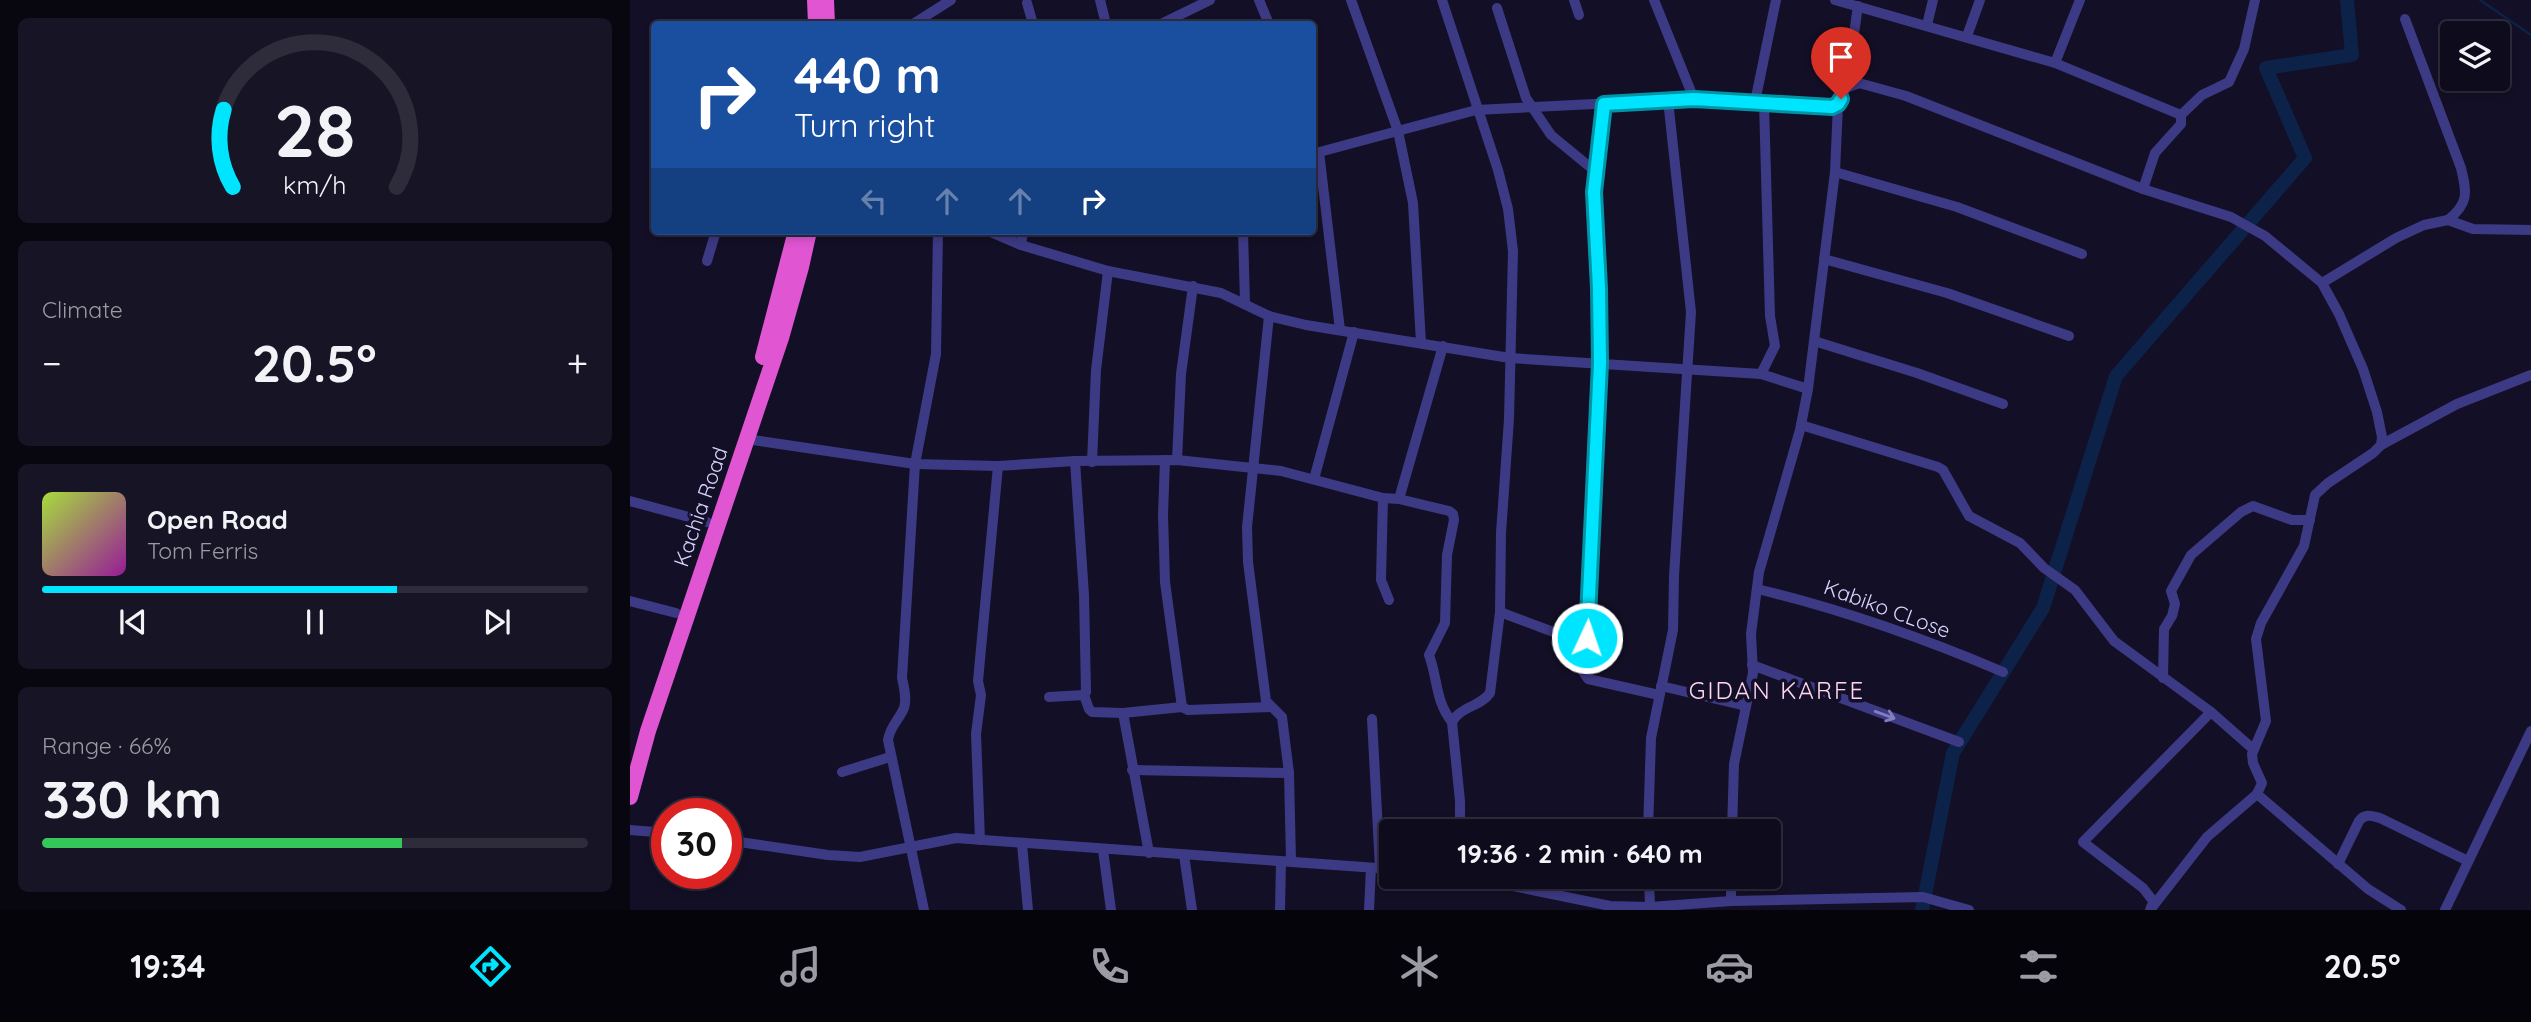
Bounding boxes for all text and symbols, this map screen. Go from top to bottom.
map controls [2440,21,2510,91]
button: layers [2440,21,2510,91]
pin [1811,27,1871,99]
icon: arrive [1822,38,1860,76]
text: 440 m [794,44,941,105]
icon: right [679,49,770,140]
text: 28 [274,84,356,175]
text: Turn right [794,105,935,145]
text: km/h [283,168,347,199]
icon: left [855,182,893,220]
icon: ahead [928,182,966,220]
icon: ahead [1001,182,1039,220]
icon: right [1074,182,1112,220]
text: Climate [42,295,123,324]
text: 20.5° [252,330,377,395]
text: − [42,339,62,387]
text: + [567,339,588,387]
street label: Kachia Road [667,443,733,570]
text: Open Road [147,503,288,536]
text: Tom Ferris [147,536,258,565]
street label: Kabiko CLose [1821,573,1954,643]
position arrow [1550,601,1624,675]
icon: previous [114,603,152,641]
icon: pause [296,603,334,641]
icon: next [478,603,516,641]
district label: GIDAN KARFE [1689,675,1865,705]
one-way arrow [1874,709,1896,722]
text: Range · 66% [42,731,171,760]
text: 330 km [42,766,222,831]
speed limit sign: 30 [651,798,742,889]
text: 19:36 · 2 min · 640 m [1457,837,1703,870]
icon: directions [466,942,515,991]
icon: music [776,942,825,991]
icon: phone [1085,942,1134,991]
icon: climate [1395,942,1444,991]
icon: car [1705,942,1754,991]
icon: filters [2014,942,2063,991]
text: 19:34 [130,946,206,986]
text: 20.5° [2324,946,2401,986]

